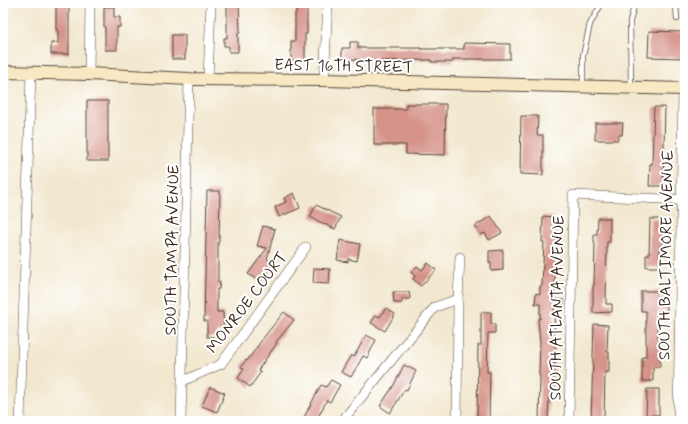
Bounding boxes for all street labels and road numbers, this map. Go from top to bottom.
street label: EAST 16TH STREET [274,55,414,78]
street label: SOUTH BALTIMORE AVENUE [654,150,679,360]
street label: SOUTH TAMPA AVENUE [161,164,184,336]
street label: SOUTH ATLANTA AVENUE [545,215,570,401]
street label: MONROE COURT [202,248,292,358]

